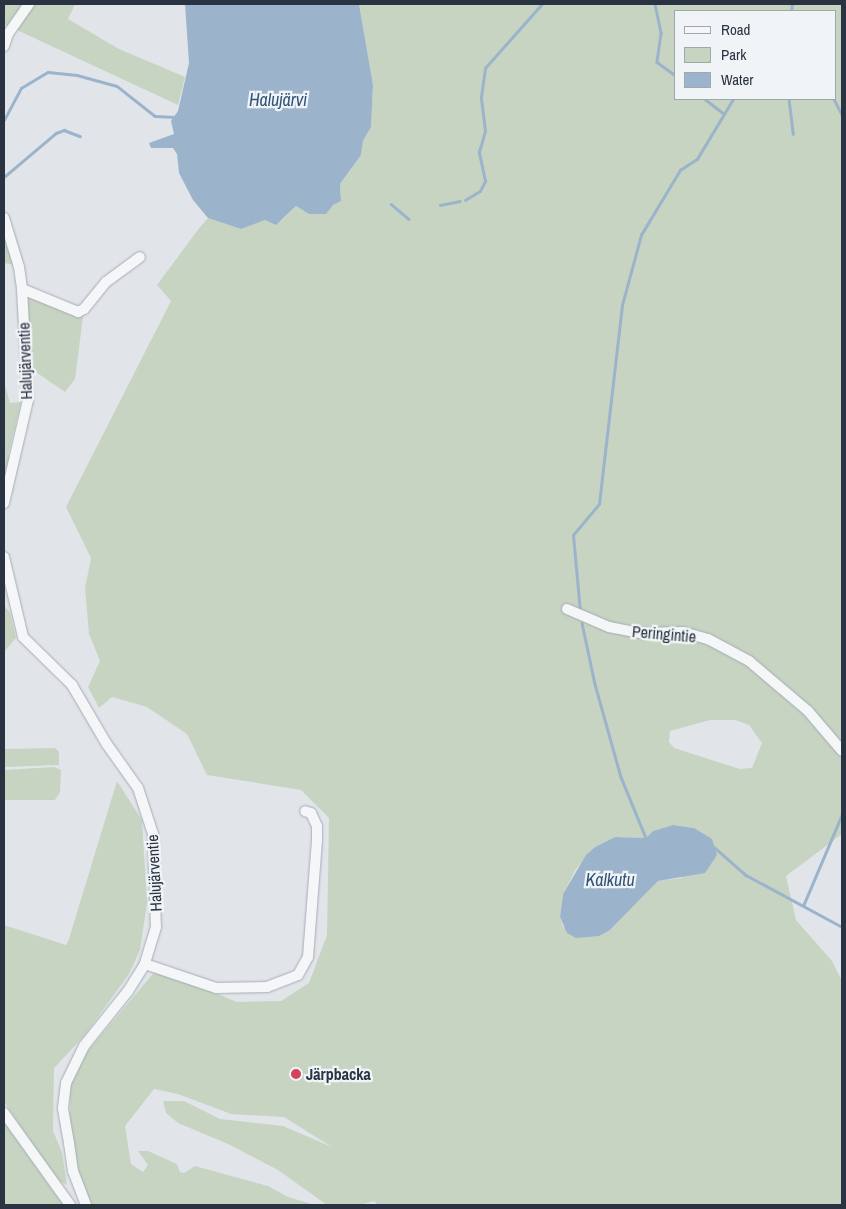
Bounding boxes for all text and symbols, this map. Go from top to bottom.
legend [674,10,836,100]
text: Road [721,19,750,40]
text: Park [721,44,746,65]
text: Water [721,69,753,90]
water label: Halujärvi [249,89,307,111]
street label: Halujärventie [14,322,36,400]
street label: Peringintie [631,622,697,646]
street label: Halujärventie [142,834,166,912]
water label: Kalkutu [585,869,635,891]
place label: Järpbacka [306,1064,371,1084]
marker: Järpbacka [290,1068,302,1080]

